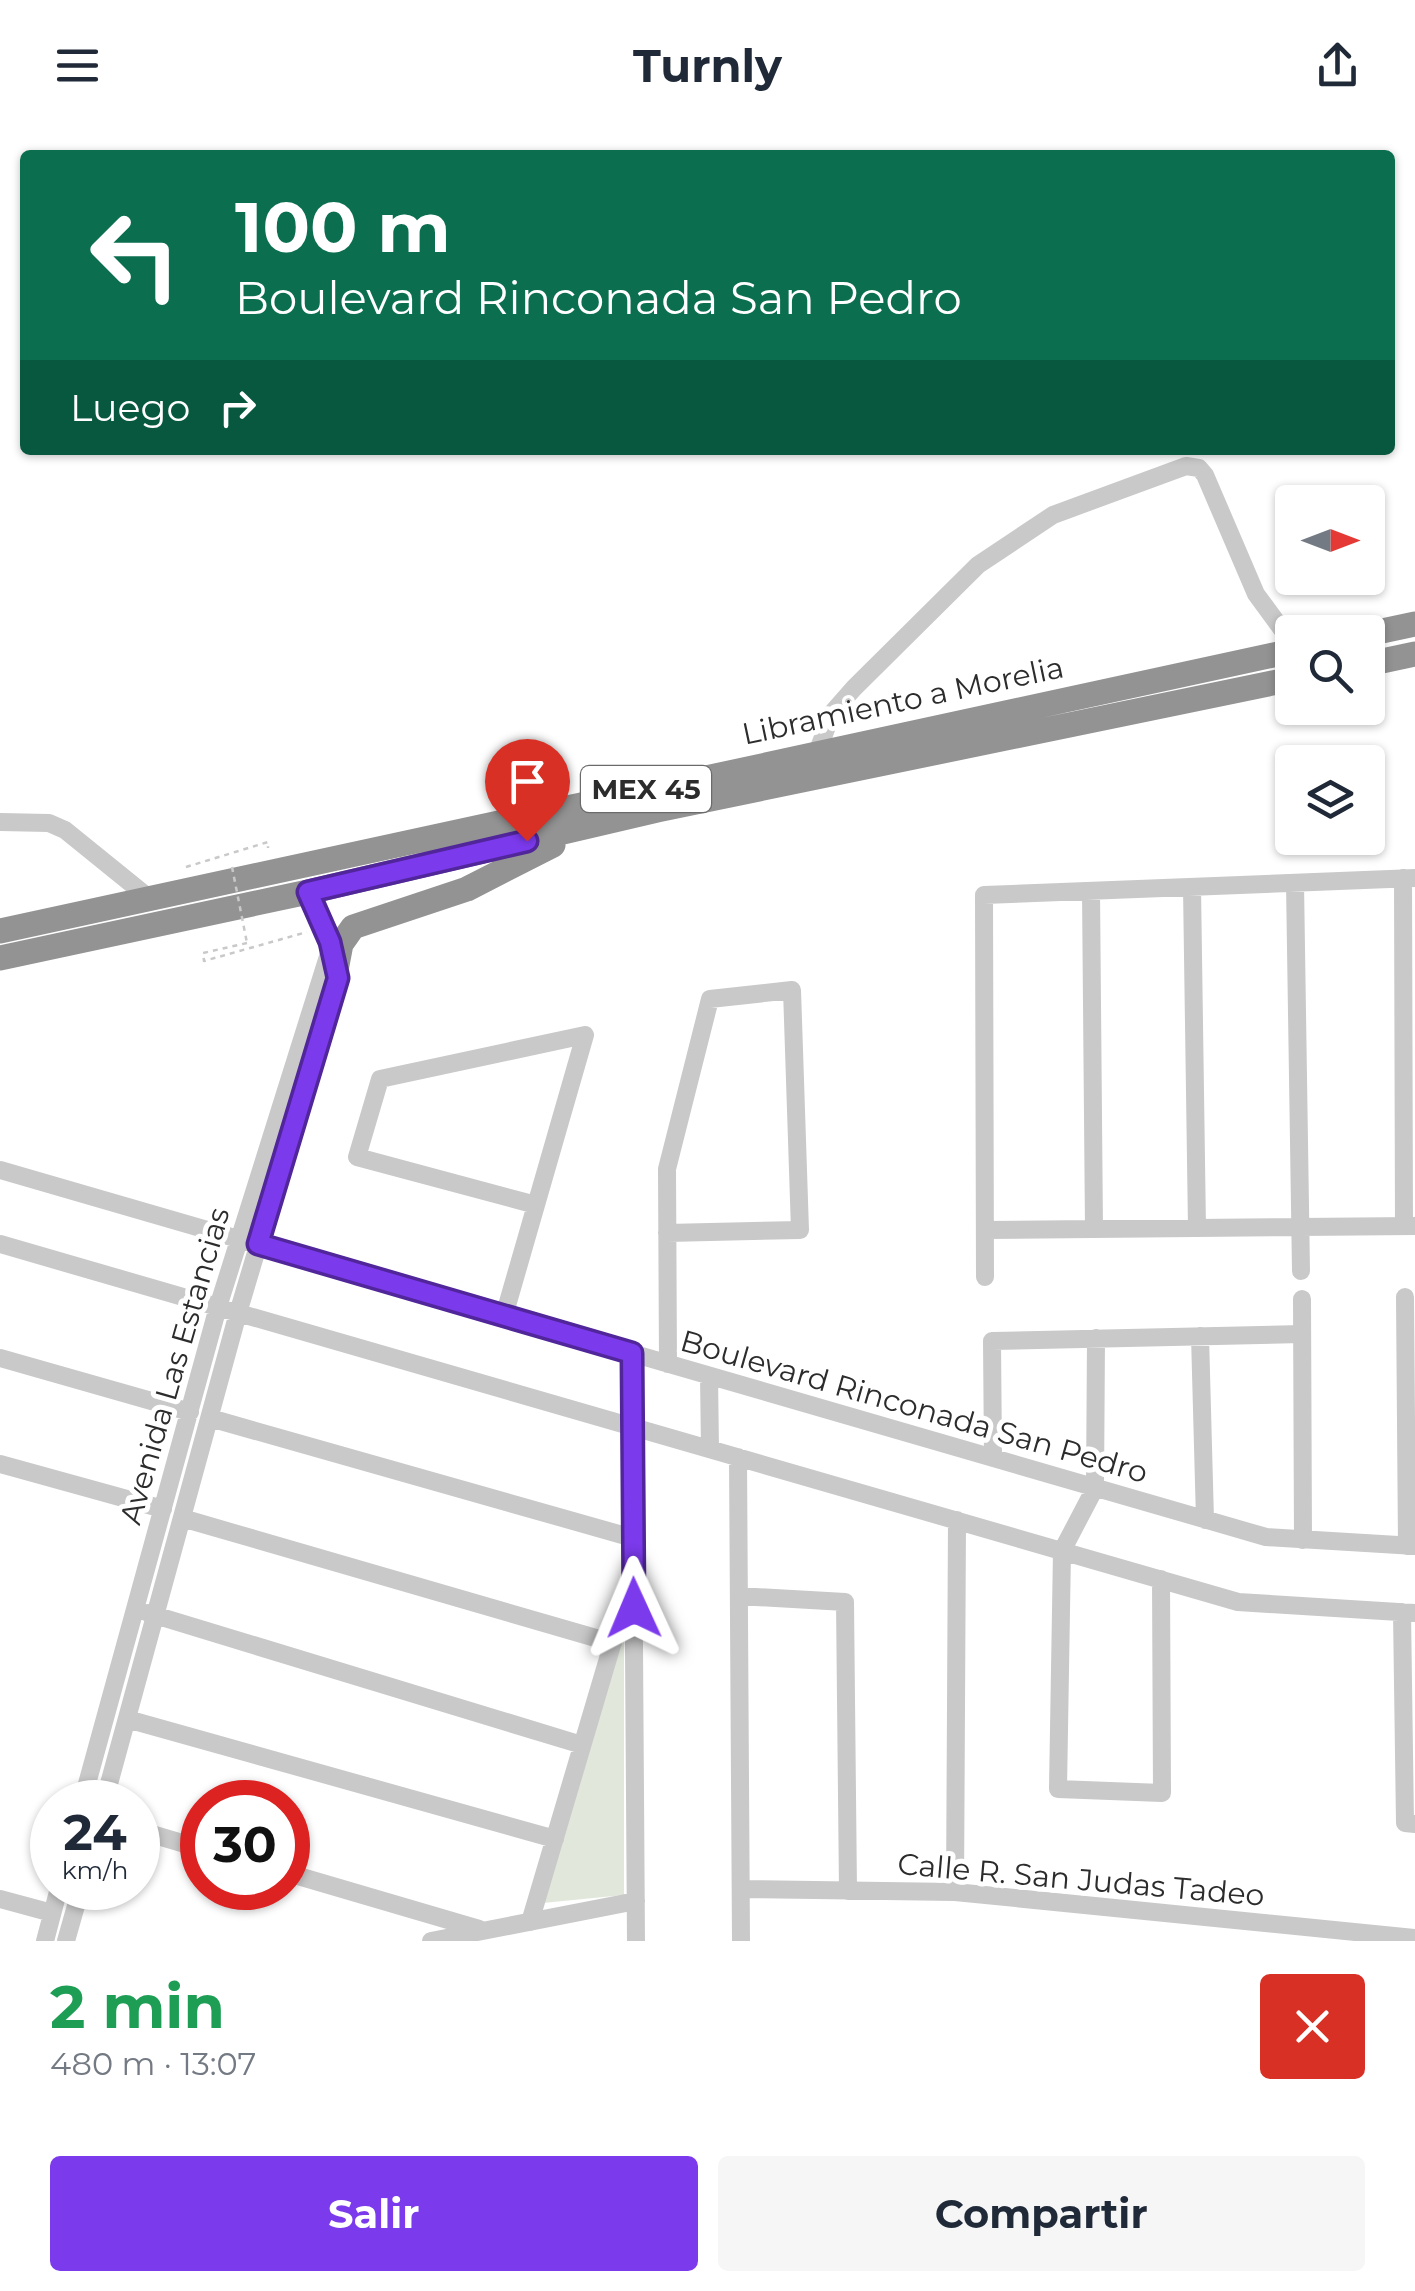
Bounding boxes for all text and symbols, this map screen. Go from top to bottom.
icon: menu [50,38,105,93]
text: Turnly [633,38,782,93]
icon: share [1310,38,1365,93]
text: 100 m [235,184,451,270]
icon: left [70,190,200,320]
text: Boulevard Rinconada San Pedro [235,270,962,325]
icon: right [210,380,265,435]
text: Luego [70,384,190,431]
north arrow [1275,485,1385,595]
map controls [1275,485,1385,855]
button: search [1275,615,1385,725]
street label: Libramiento a Morelia [739,648,1067,753]
pin [485,739,570,842]
button: layers [1275,745,1385,855]
icon: arrive [500,754,555,809]
road number: MEX 45 [581,766,711,812]
street label: Avenida Las Estancias [112,1203,237,1529]
street label: Boulevard Rinconada San Pedro [676,1322,1152,1491]
position arrow [582,1556,686,1660]
speed limit sign: 30 [180,1780,310,1910]
text: 24 [63,1802,127,1863]
street label: Calle R. San Judas Tadeo [896,1845,1266,1914]
text: km/h [62,1855,128,1885]
text: 2 min [50,1970,225,2043]
button: close [1260,1974,1365,2079]
text: 480 m · 13:07 [50,2044,256,2083]
button: Salir [50,2156,698,2271]
button: Compartir [718,2156,1365,2271]

